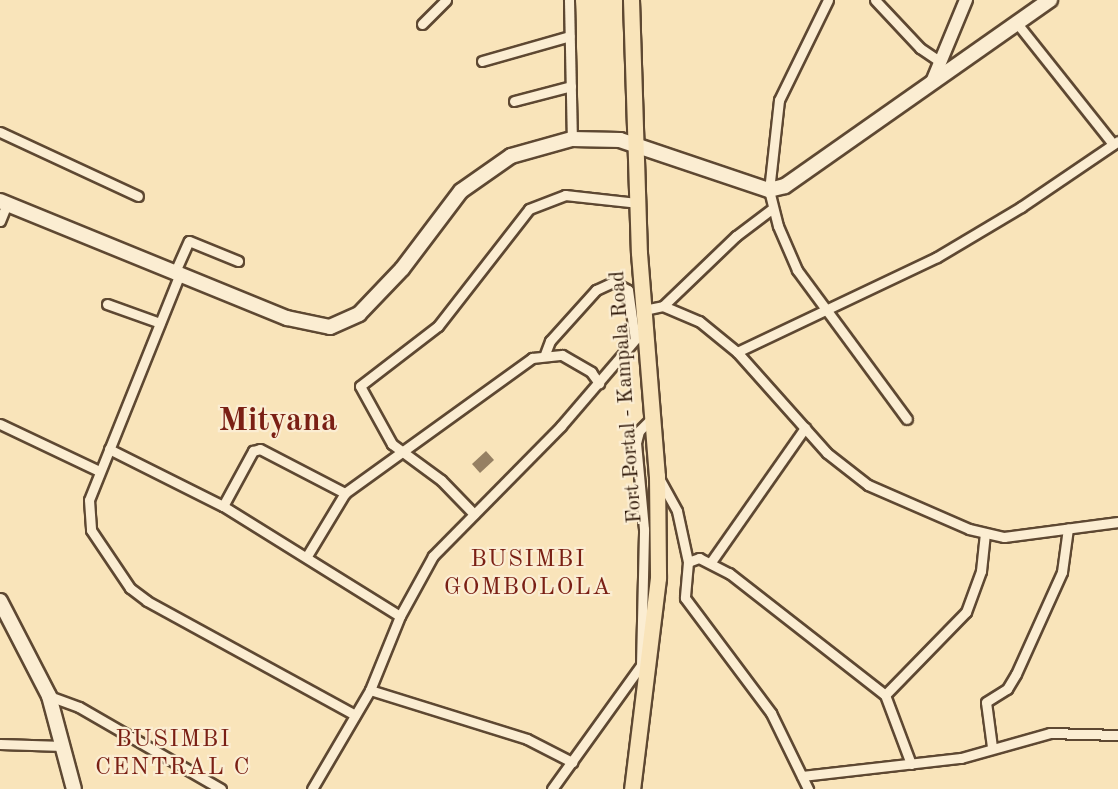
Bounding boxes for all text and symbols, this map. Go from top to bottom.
street label: Fort Portal - Kampala Road [606,270,648,524]
district label: Mityana [218,402,338,442]
district label: BUSIMBI GOMBOLOLA [444,547,612,603]
district label: BUSIMBI CENTRAL C [95,727,251,783]

